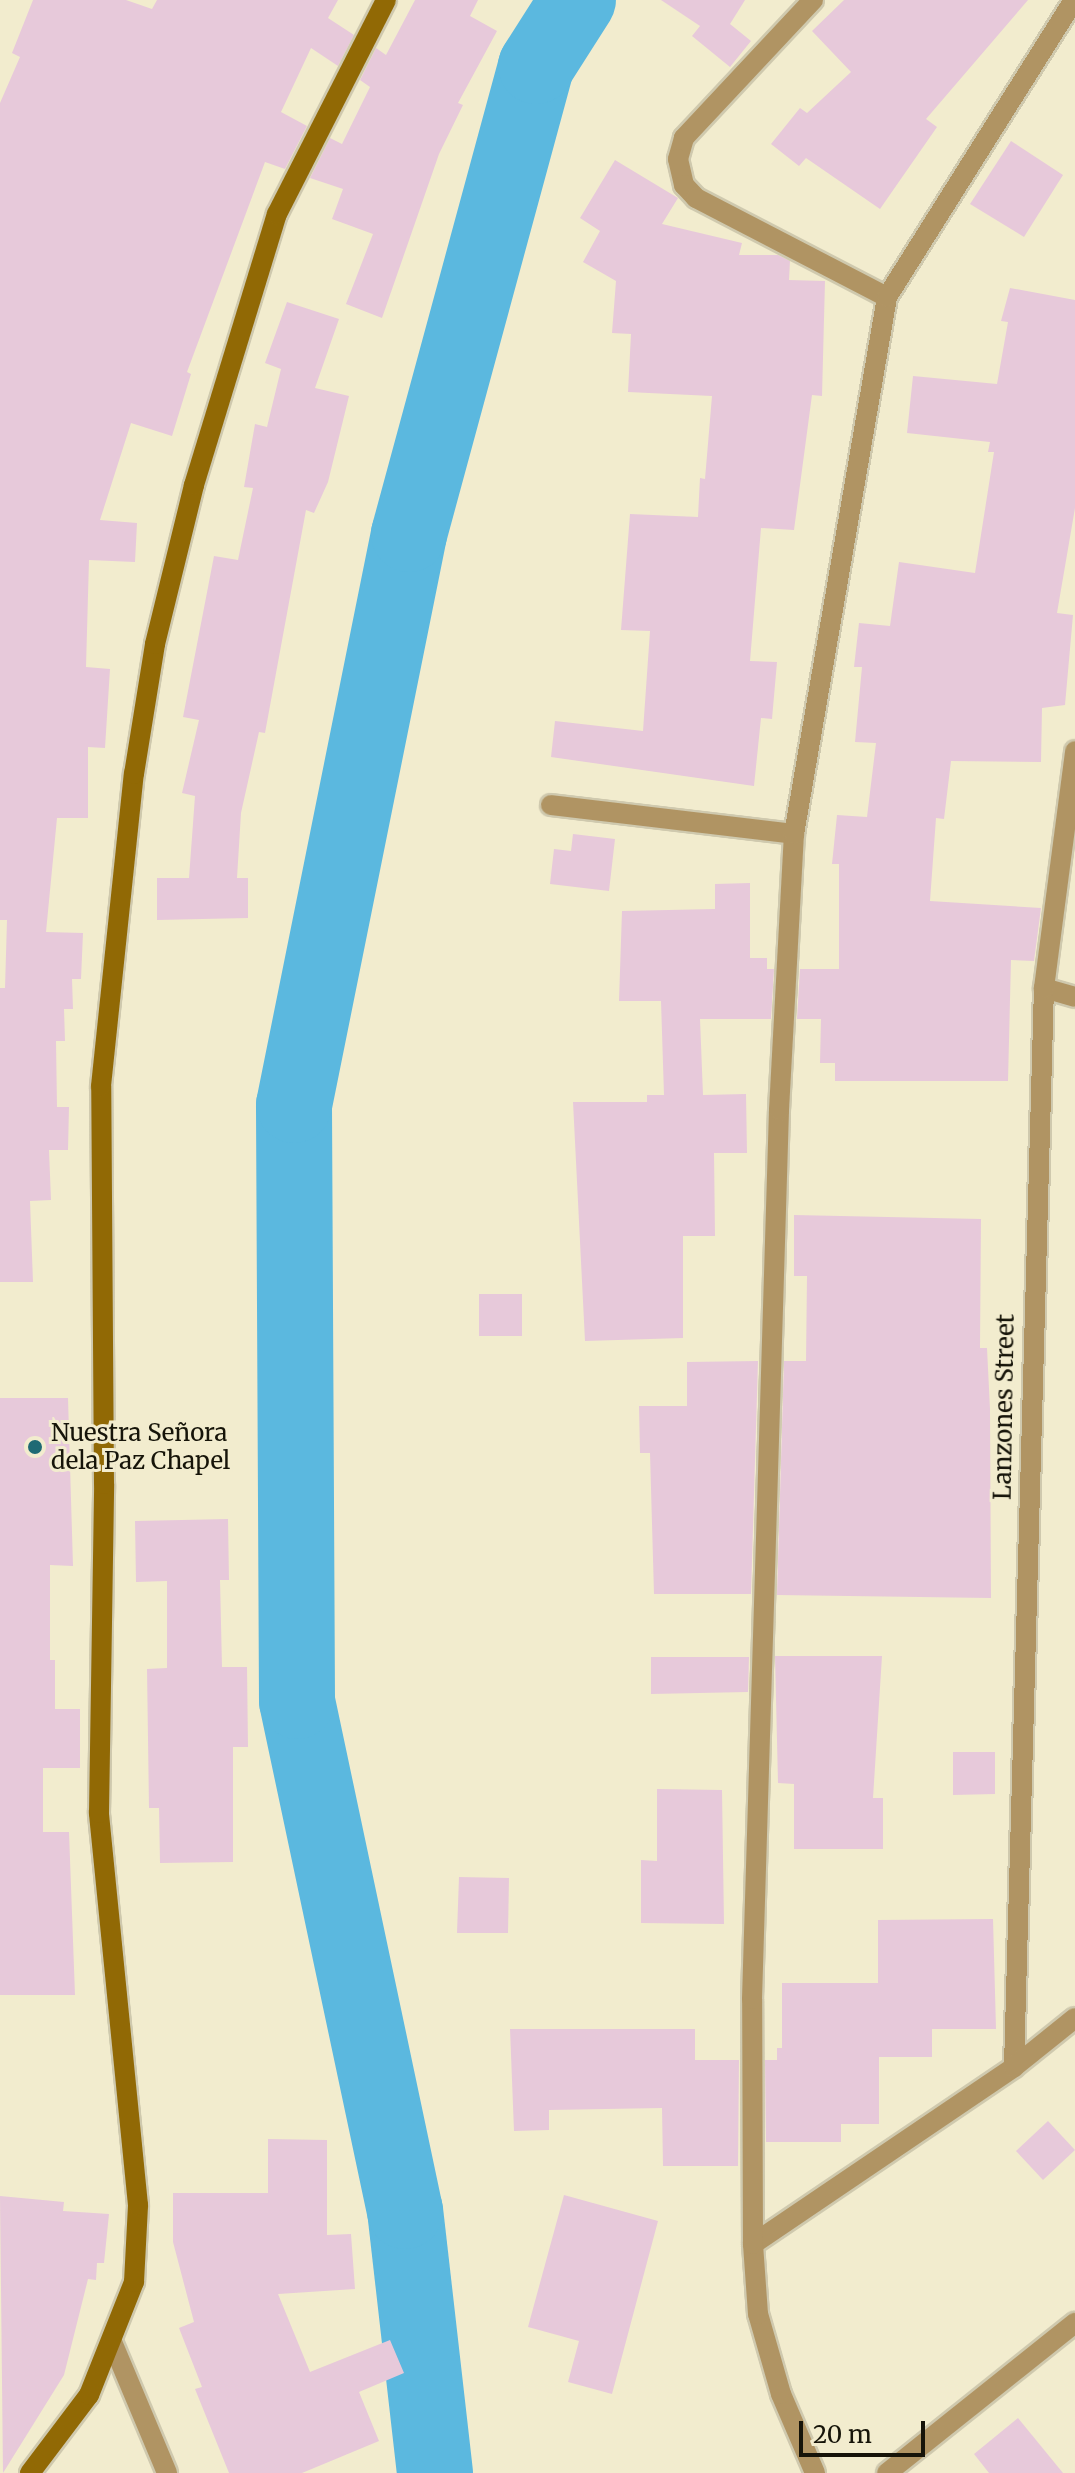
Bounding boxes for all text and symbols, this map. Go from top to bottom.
street label: Lanzones Street [988,1314,1020,1500]
place label: Nuestra Señora dela Paz Chapel [51,1419,230,1475]
marker: Nuestra Señora dela Paz Chapel [26,1438,44,1456]
scale bar [803,2405,929,2455]
text: 20 m [813,2419,872,2450]

